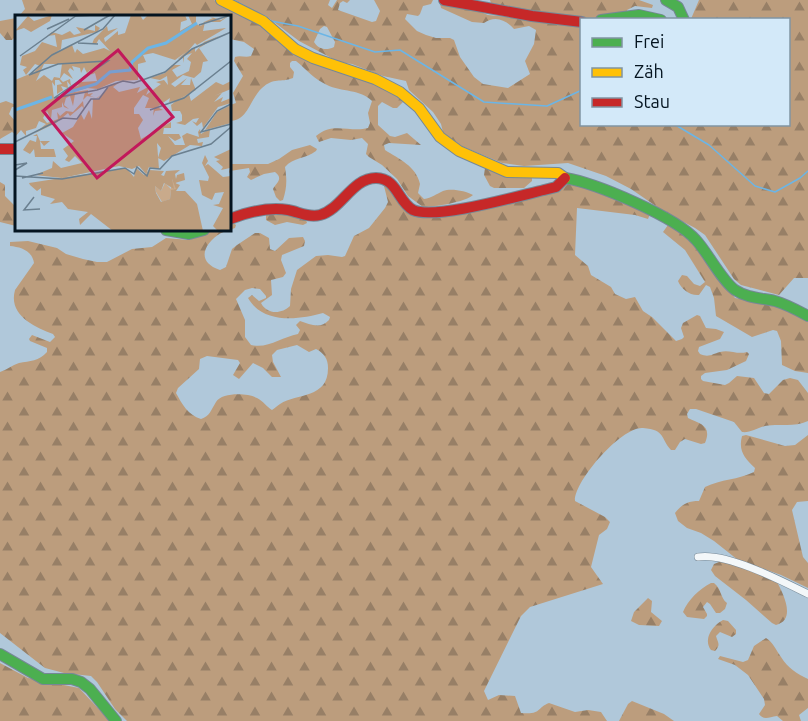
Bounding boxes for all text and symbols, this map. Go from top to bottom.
inset map [15,15,231,231]
legend [580,18,790,126]
text: Frei [634,31,664,51]
text: Zäh [634,61,664,81]
text: Stau [634,91,670,111]

